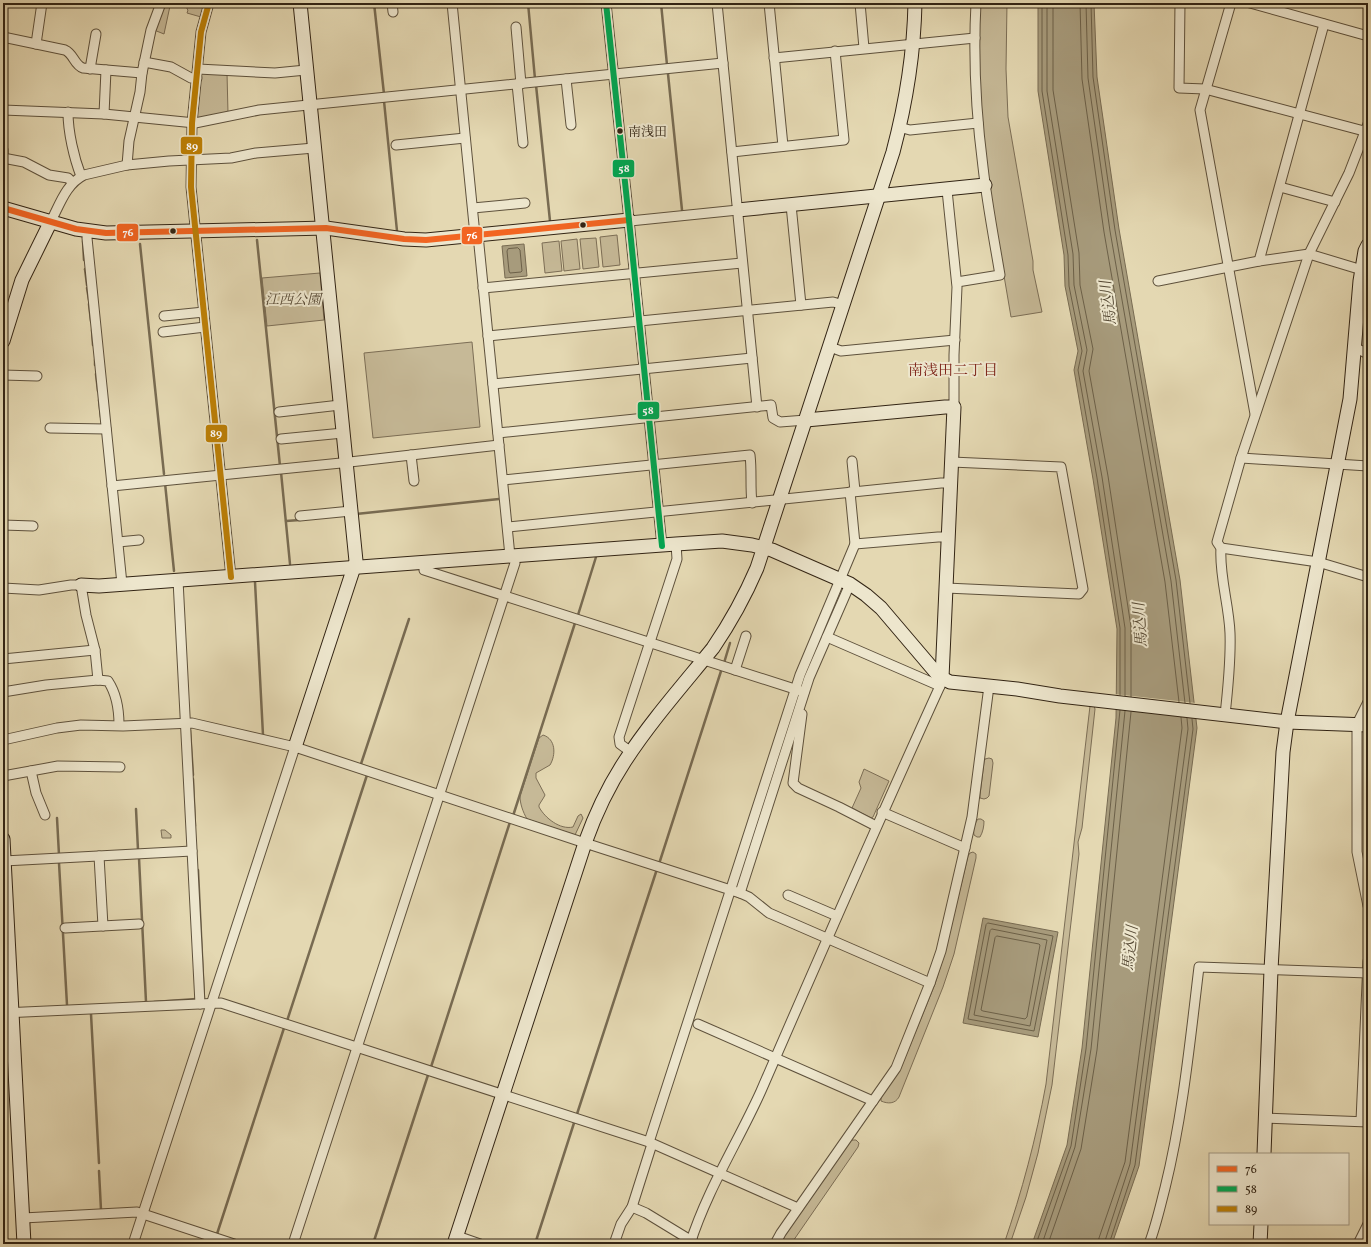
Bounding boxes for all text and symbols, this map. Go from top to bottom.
place label: 南浅田 [628,124,667,142]
marker: 南浅田 [615,126,625,136]
line badge: 89 [180,136,203,155]
text: 89 [186,140,198,155]
line badge: 58 [612,159,635,178]
text: 58 [618,162,630,177]
unlabelled marker [578,220,588,230]
line badge: 76 [116,223,139,242]
text: 76 [122,226,134,241]
unlabelled marker [168,226,178,236]
line badge: 76 [461,226,483,245]
text: 76 [466,229,478,244]
water label: 馬込川 [1096,277,1123,326]
park label: 江西公園 [265,291,323,310]
district label: 南浅田二丁目 [908,361,998,382]
line badge: 58 [637,401,660,420]
text: 58 [642,404,654,419]
line badge: 89 [205,424,228,443]
text: 89 [210,427,222,442]
water label: 馬込川 [1129,600,1154,648]
water label: 馬込川 [1119,923,1144,972]
legend [1209,1153,1349,1225]
text: 76 [1245,1162,1257,1178]
text: 58 [1245,1182,1257,1198]
text: 89 [1245,1202,1257,1218]

